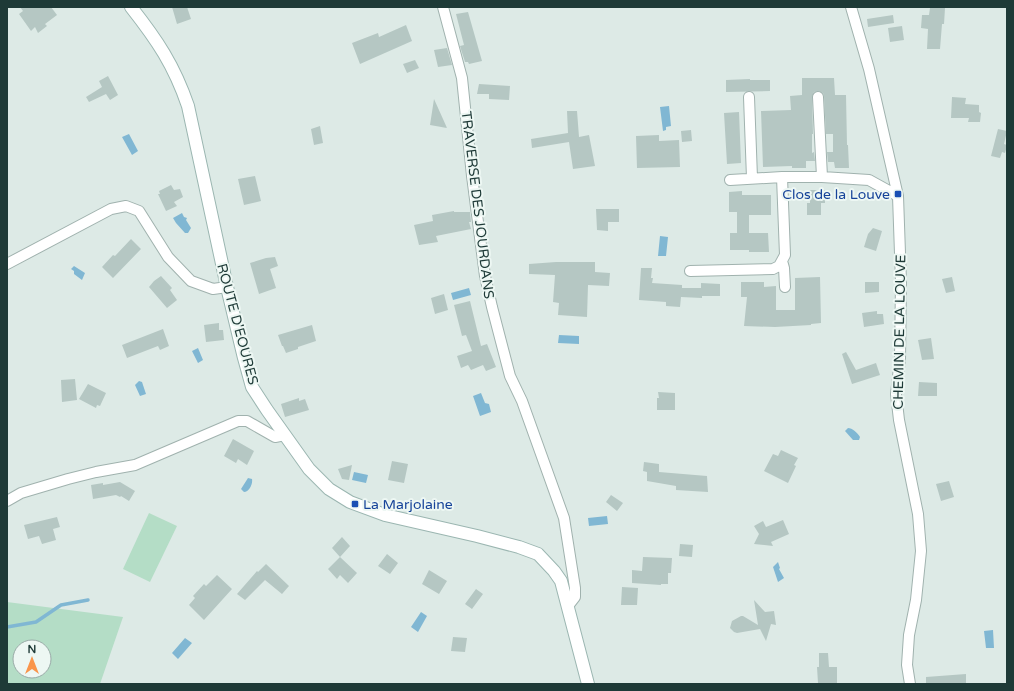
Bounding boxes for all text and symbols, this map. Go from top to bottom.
street label: TRAVERSE DES JOURDANS [458,110,497,300]
place label: Clos de la Louve [782,186,890,203]
marker: Clos de la Louve [893,189,903,199]
street label: CHEMIN DE LA LOUVE [890,254,909,410]
street label: ROUTE D'EOURES [213,262,262,387]
place label: La Marjolaine [363,496,453,513]
marker: La Marjolaine [350,499,360,509]
north arrow [12,639,52,679]
text: N [28,643,36,656]

